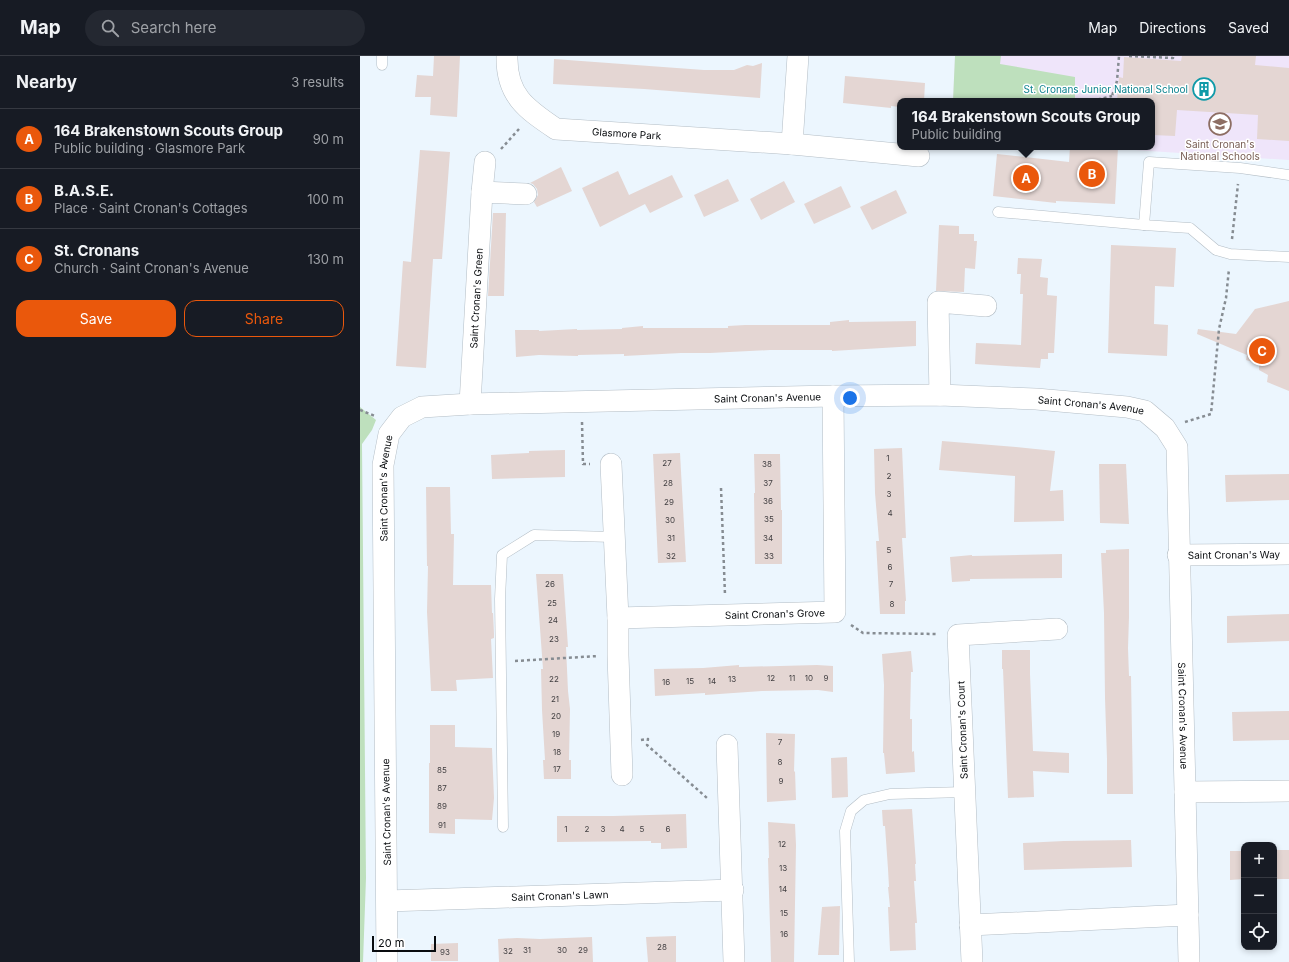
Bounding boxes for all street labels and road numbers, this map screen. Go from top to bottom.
street label: Glasmore Park [592,125,662,142]
street label: Saint Cronan's Green [467,248,485,349]
street label: Saint Cronan's Avenue [714,390,821,405]
street label: Saint Cronan's Avenue [1037,393,1146,417]
street label: Saint Cronan's Avenue [377,434,395,542]
street label: Saint Cronan's Way [1188,548,1281,561]
street label: Saint Cronan's Grove [725,606,825,621]
street label: Saint Cronan's Avenue [1176,662,1191,770]
street label: Saint Cronan's Court [954,680,970,779]
street label: Saint Cronan's Avenue [379,758,393,866]
street label: Saint Cronan's Lawn [511,888,609,903]

